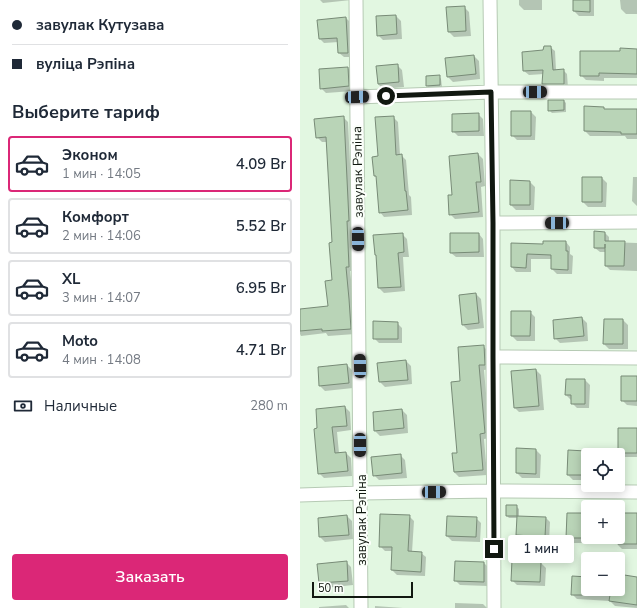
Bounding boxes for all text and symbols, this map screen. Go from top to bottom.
text: завулак Кутузава [36,15,164,35]
text: вуліца Рэпіна [36,54,135,74]
car [523,86,547,98]
route start [377,87,395,105]
car [345,91,369,103]
text: Выберите тариф [12,100,160,124]
street label: завулак Рэпіна [348,126,368,218]
text: Эконом [62,145,118,165]
icon: car [14,146,50,182]
text: 4.09 Br [236,154,286,174]
text: 1 мин · 14:05 [62,165,141,183]
text: Комфорт [62,207,129,227]
icon: car [14,208,50,244]
text: 5.52 Br [236,216,286,236]
car [545,217,569,229]
text: 2 мин · 14:06 [62,227,141,245]
car [352,227,364,251]
text: XL [62,269,81,289]
icon: car [14,270,50,306]
text: 6.95 Br [236,278,286,298]
text: 3 мин · 14:07 [62,289,141,307]
text: Moto [62,331,98,351]
icon: car [14,332,50,368]
text: 4.71 Br [236,340,286,360]
text: 4 мин · 14:08 [62,351,141,369]
car [354,354,366,378]
icon: cash [12,395,34,417]
text: Наличные [44,396,117,416]
text: 280 m [250,397,288,415]
car [354,433,366,457]
map controls [581,448,625,596]
button: locate [581,448,625,492]
street label: завулак Рэпіна [353,474,371,566]
car [422,486,446,498]
button: + [581,500,625,544]
callout: 1 мин [508,535,574,563]
route end [485,540,503,558]
text: 1 мин [523,540,559,558]
button: − [581,552,625,596]
button: Заказать [12,554,288,600]
scale bar [312,580,413,599]
text: 50 m [318,581,343,596]

